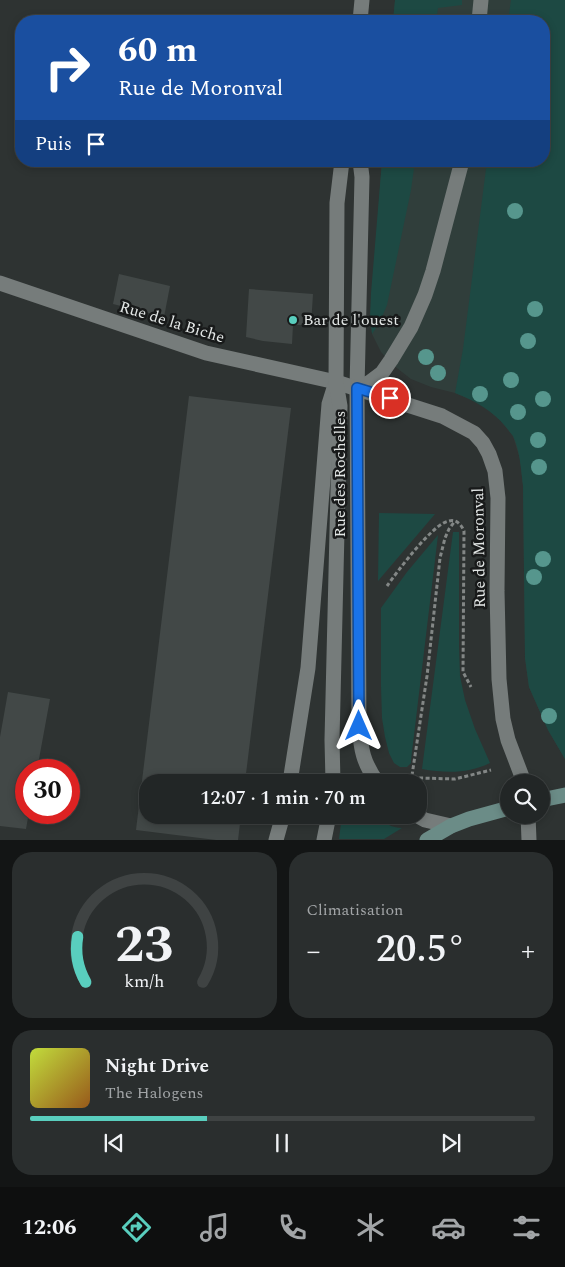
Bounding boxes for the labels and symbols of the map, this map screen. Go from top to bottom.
street label: Rue de la Biche [116,295,228,349]
place label: Bar de l'ouest [303,308,399,332]
marker: Bar de l'ouest [287,314,299,326]
pin [369,377,411,419]
street label: Rue des Rochelles [328,411,352,537]
street label: Rue de Moronval [466,488,492,608]
position arrow [332,699,384,751]
speed limit sign: 30 [15,759,80,824]

